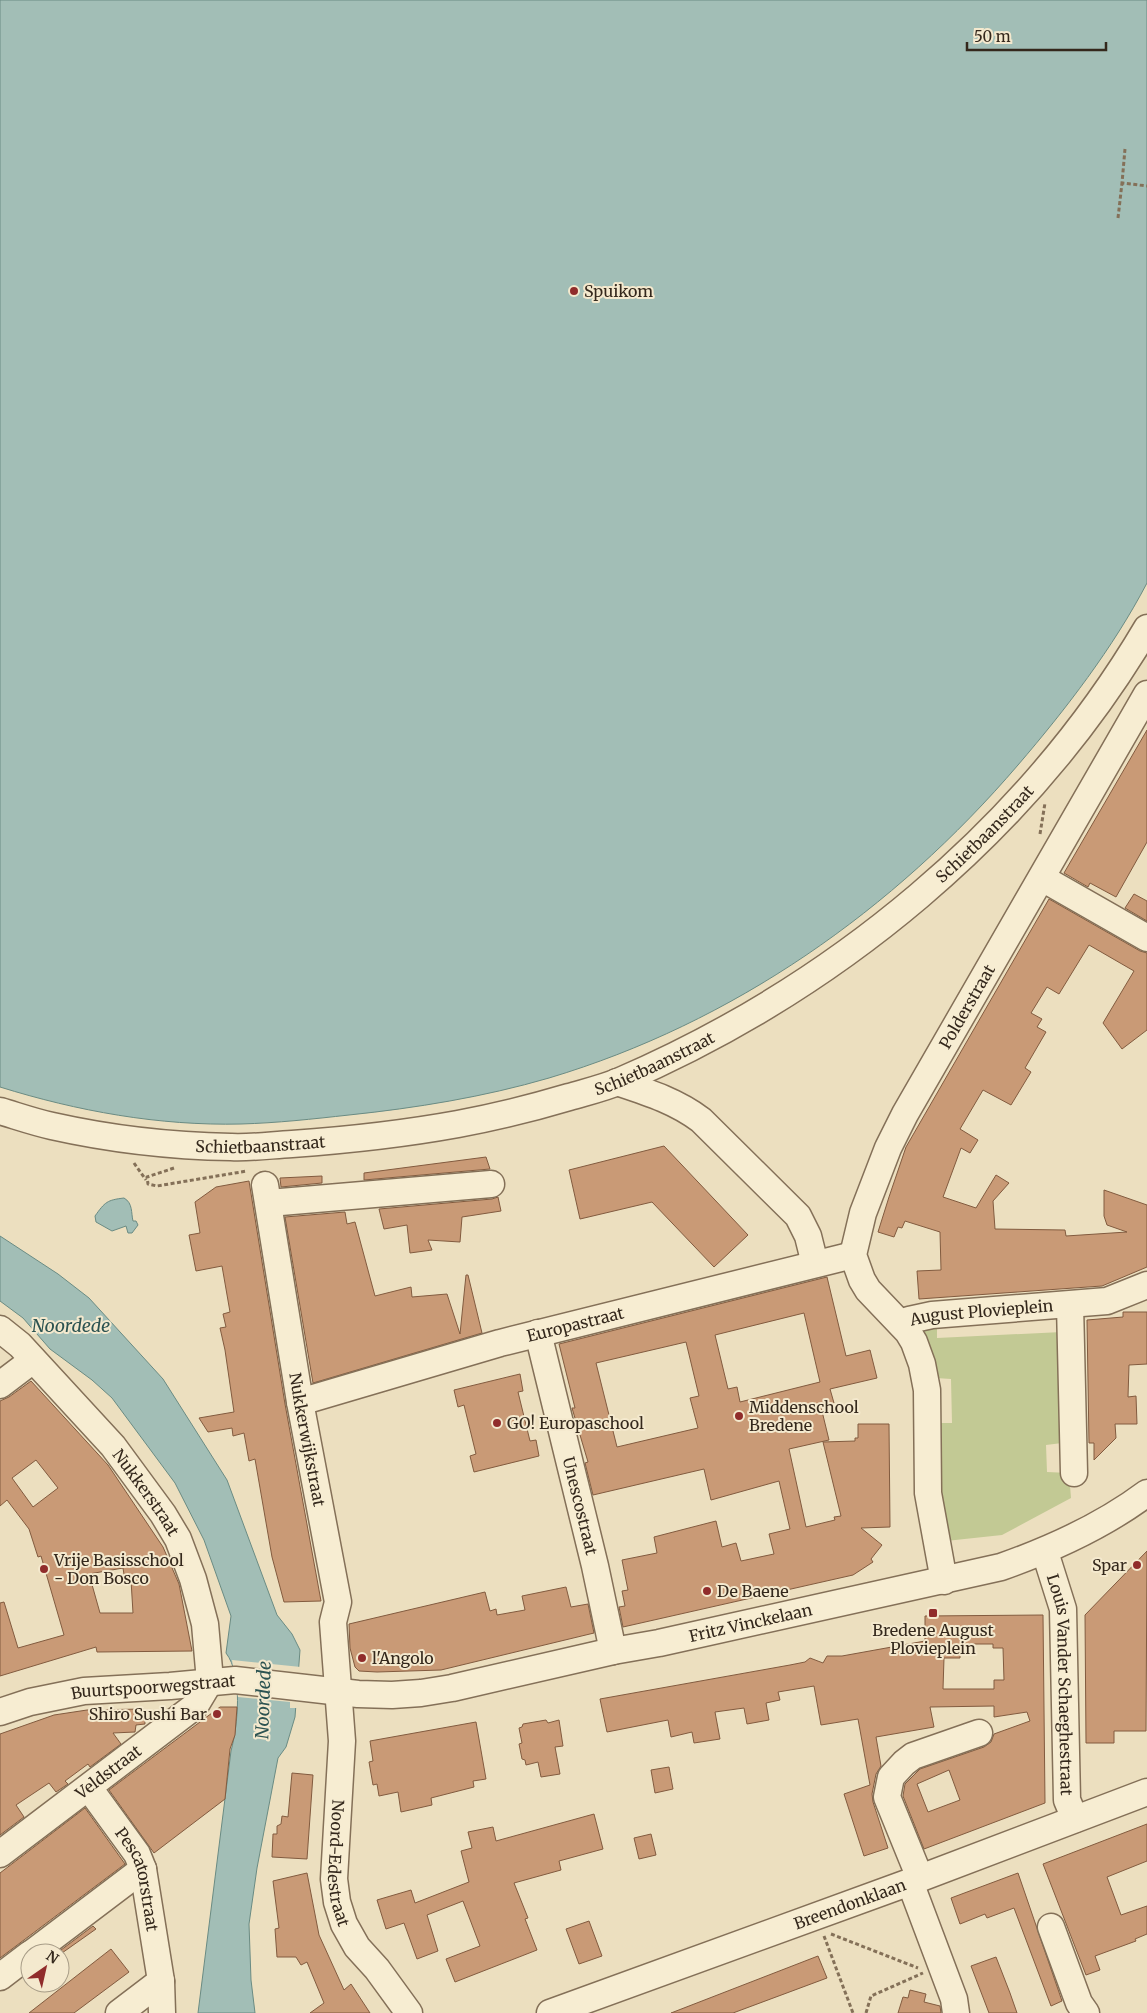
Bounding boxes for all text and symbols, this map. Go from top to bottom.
scale bar [967,20,1106,52]
text: 50 m [974,27,1011,46]
place label: Spuikom [584,281,653,301]
marker: Spuikom [568,285,580,297]
street label: Schietbaanstraat [931,780,1038,887]
street label: Polderstraat [935,960,999,1052]
street label: Schietbaanstraat [592,1027,718,1099]
street label: Schietbaanstraat [195,1131,327,1157]
street label: August Plovieplein [907,1295,1054,1330]
street label: Europastraat [525,1302,627,1346]
water label: Noordede [32,1314,110,1337]
street label: Nukkerwijkstraat [285,1371,330,1509]
place label: Middenschool Bredene [749,1397,859,1435]
marker: Middenschool Bredene [733,1410,745,1422]
place label: GO! Europaschool [507,1413,644,1433]
marker: GO! Europaschool [491,1417,503,1429]
street label: Nukkerstraat [109,1445,184,1540]
street label: Unescostraat [559,1455,602,1558]
place label: Vrije Basisschool - Don Bosco [53,1550,184,1588]
place label: Spar [1092,1555,1127,1575]
marker: Spar [1131,1559,1143,1571]
marker: Vrije Basisschool - Don Bosco [38,1563,50,1575]
street label: Louis Vander Schaeghestraat [1043,1571,1077,1797]
place label: De Baene [717,1581,789,1601]
marker: De Baene [701,1585,713,1597]
street label: Fritz Vinckelaan [687,1599,814,1646]
marker: Bredene August Plovieplein [927,1607,939,1619]
place label: Bredene August Plovieplein [872,1620,995,1658]
place label: l'Angolo [372,1648,434,1668]
marker: l'Angolo [356,1652,368,1664]
water label: Noordede [250,1660,276,1740]
street label: Buurtspoorwegstraat [69,1670,237,1703]
place label: Shiro Sushi Bar [89,1704,207,1724]
marker: Shiro Sushi Bar [211,1708,223,1720]
street label: Veldstraat [71,1740,146,1804]
street label: Noord-Edestraat [324,1799,354,1930]
street label: Pescatorstraat [111,1823,163,1934]
street label: Breendonklaan [791,1874,909,1933]
north arrow [20,1943,70,1993]
text: N [43,1947,62,1968]

